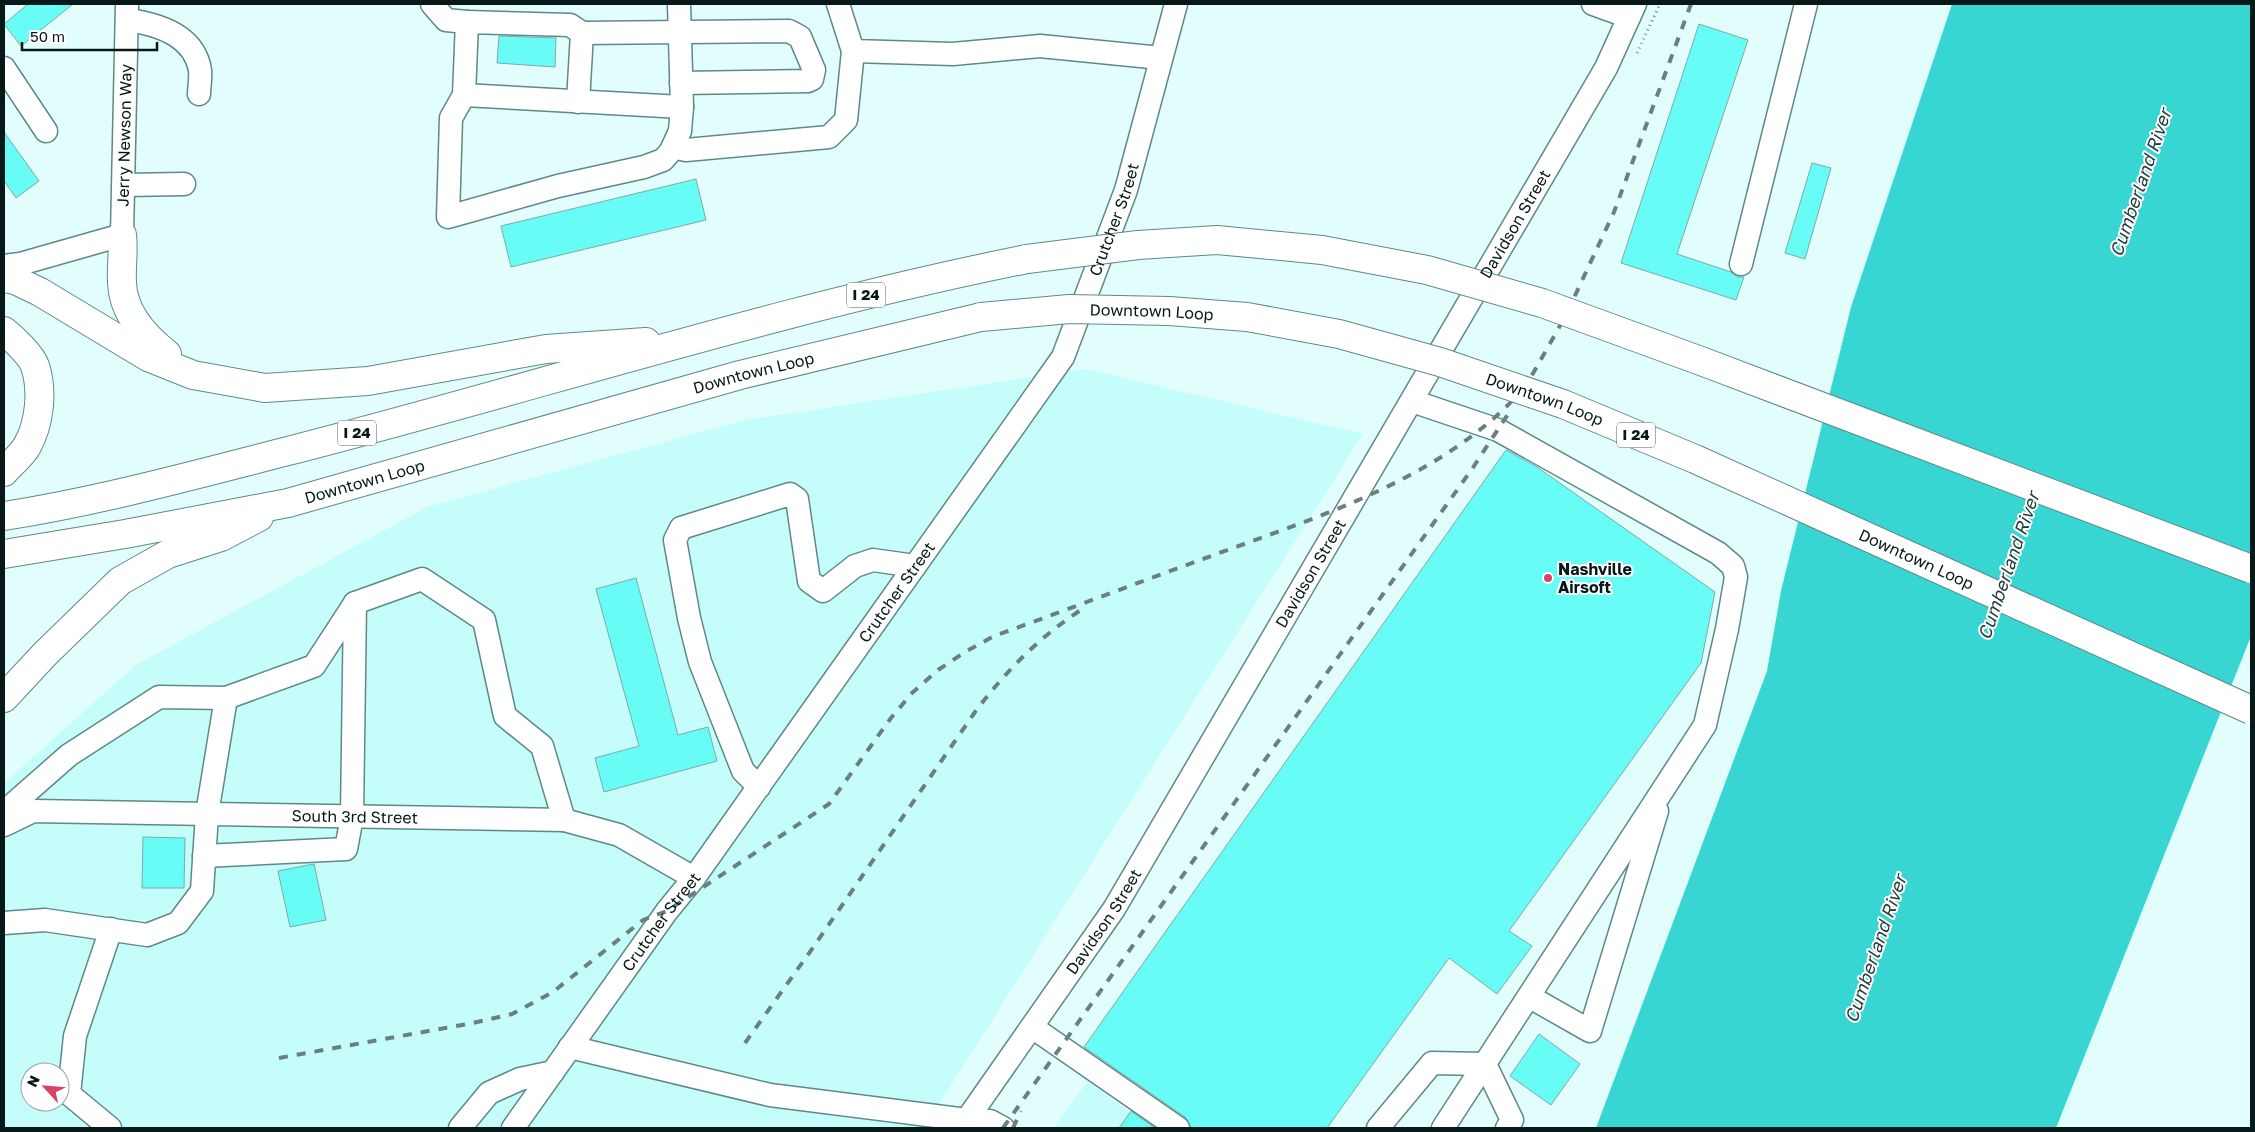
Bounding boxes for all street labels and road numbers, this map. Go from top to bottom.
street label: Jerry Newson Way [113,64,136,207]
street label: Crutcher Street [1085,161,1143,279]
street label: Davidson Street [1475,166,1554,282]
road number: I 24 [847,282,885,308]
street label: Downtown Loop [1089,299,1214,324]
street label: Downtown Loop [691,348,816,398]
street label: Downtown Loop [1483,368,1607,430]
road number: I 24 [338,420,376,446]
road number: I 24 [1617,422,1655,448]
street label: Downtown Loop [302,455,427,508]
street label: Davidson Street [1271,515,1350,631]
street label: Downtown Loop [1856,524,1977,594]
street label: Crutcher Street [854,538,939,646]
street label: South 3rd Street [291,805,418,828]
street label: Davidson Street [1062,865,1145,978]
street label: Crutcher Street [617,868,705,975]

